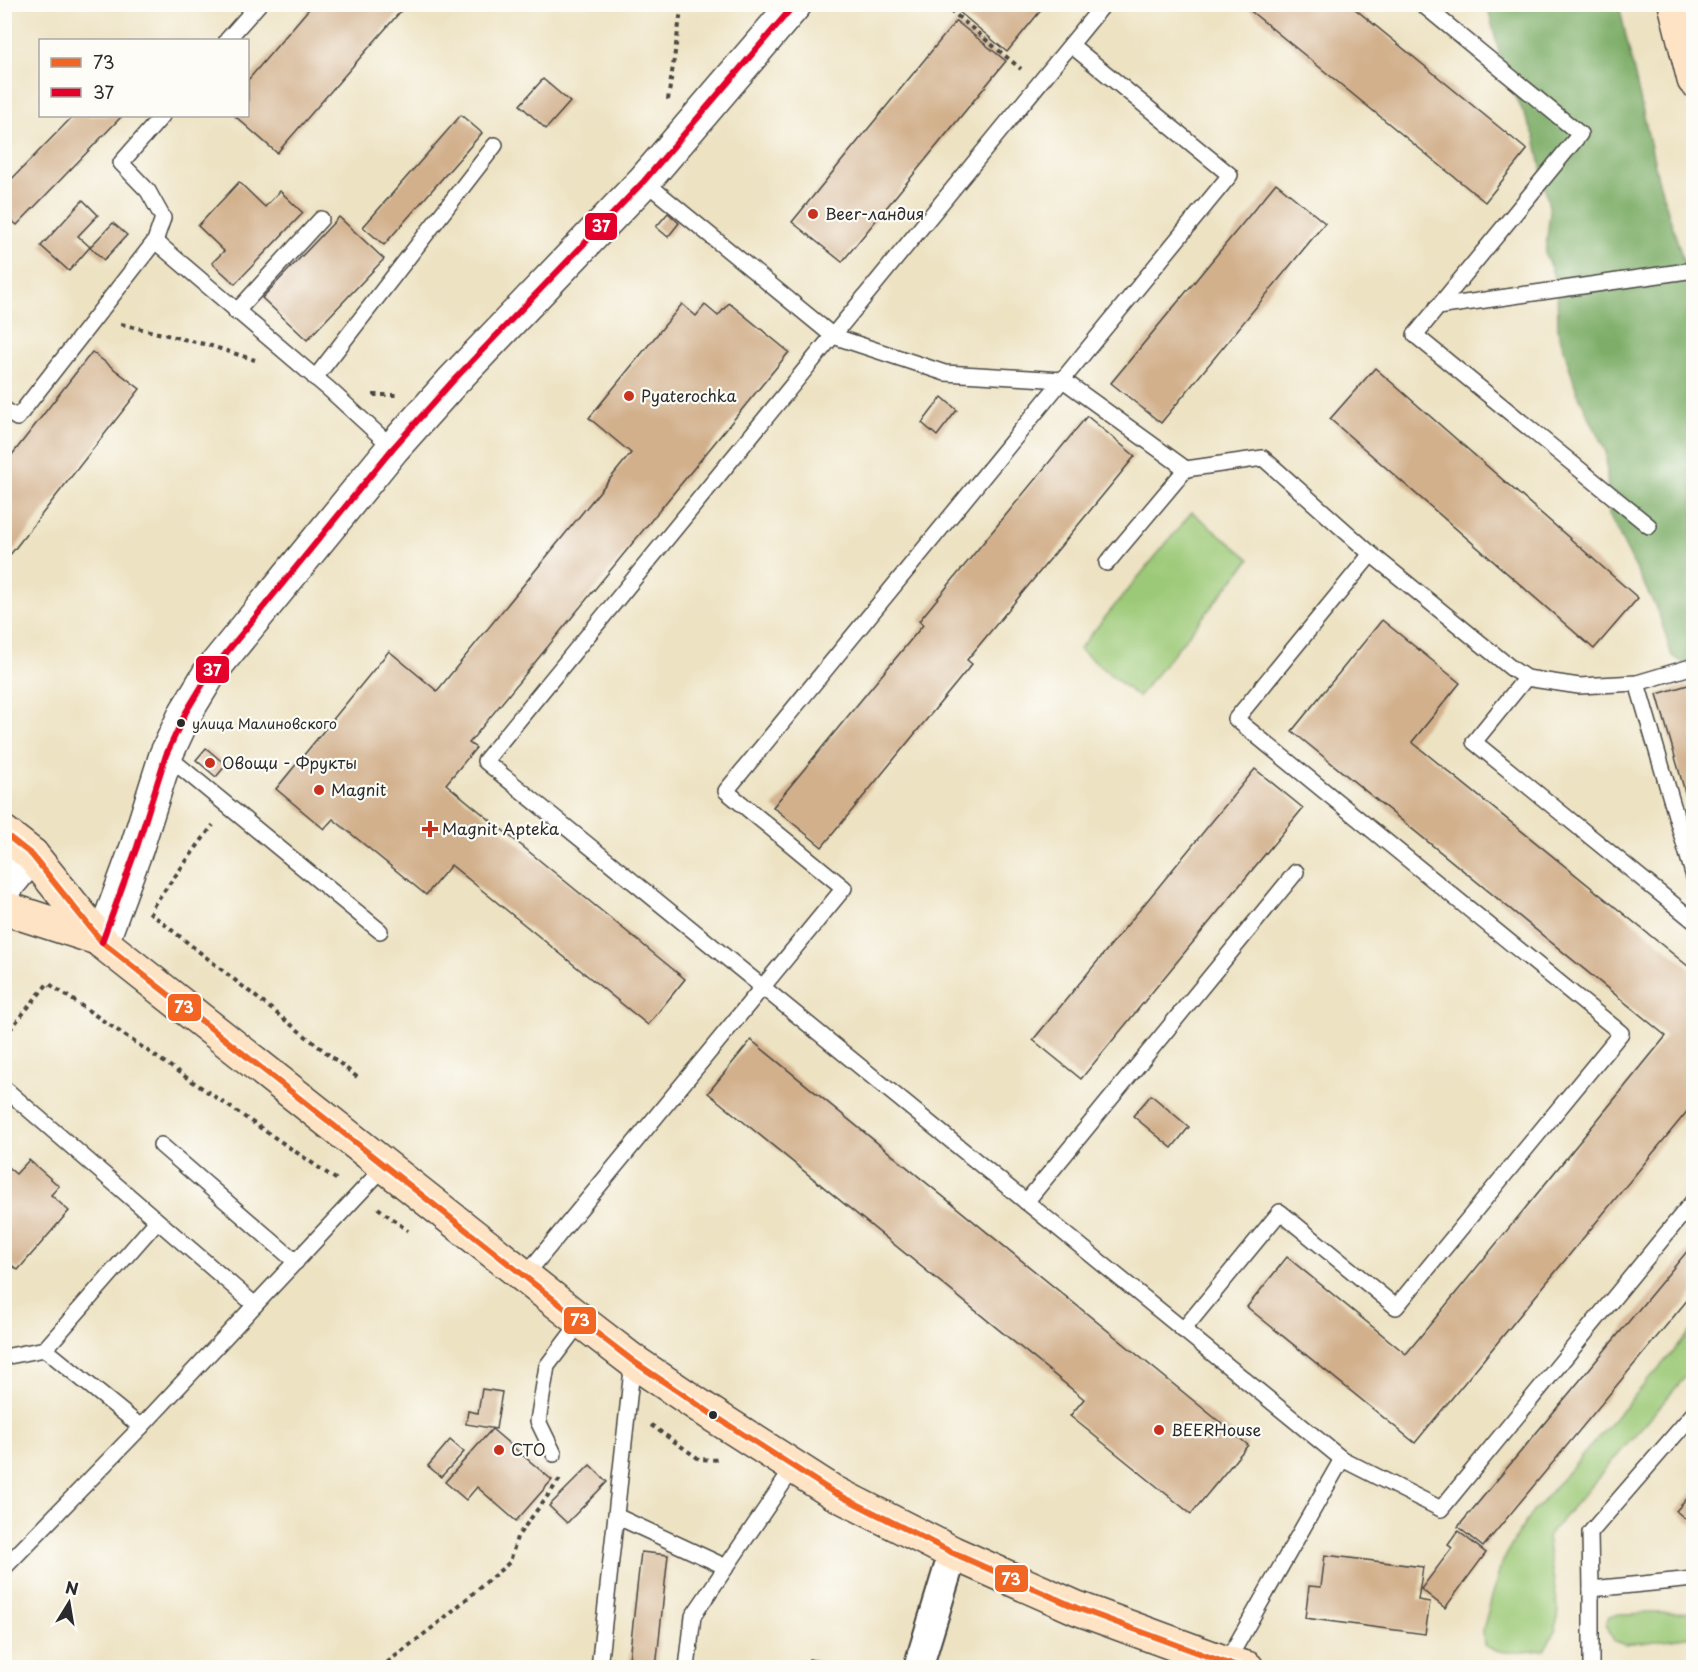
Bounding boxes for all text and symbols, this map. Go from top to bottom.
legend [39,39,249,117]
text: 73 [93,48,115,75]
text: 37 [93,78,115,105]
place label: Beer-ландия [825,201,924,225]
marker: Beer-ландия [806,207,820,221]
line badge: 37 [584,212,618,241]
text: 37 [592,213,611,237]
place label: Pyaterochka [641,383,736,407]
marker: Pyaterochka [622,389,636,403]
line badge: 37 [195,655,230,684]
text: 37 [203,657,222,681]
place label: улица Малиновского [192,713,337,734]
marker: улица Малиновского [175,717,187,729]
place label: Овощи - Фрукты [222,750,357,774]
marker: Овощи - Фрукты [203,756,217,770]
place label: Magnit [331,777,387,801]
marker: Magnit [312,783,326,797]
place label: Magnit Apteka [442,816,559,840]
marker: Magnit Apteka [423,822,437,836]
line badge: 73 [167,993,202,1022]
text: 73 [174,994,194,1018]
line badge: 73 [563,1306,597,1335]
text: 73 [570,1307,590,1331]
unlabelled marker [707,1409,719,1421]
place label: BEERHouse [1171,1417,1262,1441]
marker: BEERHouse [1152,1423,1166,1437]
place label: СТО [511,1437,546,1461]
marker: СТО [492,1443,506,1457]
line badge: 73 [994,1564,1029,1593]
text: 73 [1001,1566,1021,1590]
north arrow [39,1573,99,1633]
text: N [64,1574,81,1600]

